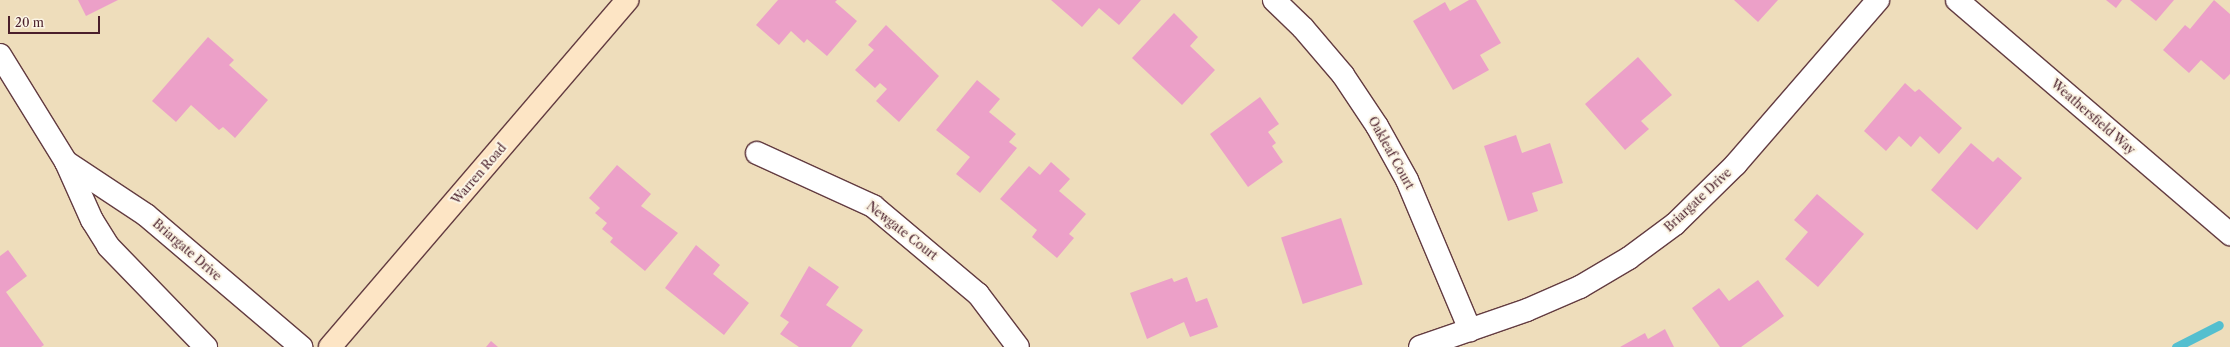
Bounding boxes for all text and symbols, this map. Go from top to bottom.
scale bar [10,8,102,34]
text: 20 m [15,15,44,30]
street label: Weathersfield Way [2048,76,2138,158]
street label: Oakleaf Court [1365,114,1417,192]
street label: Warren Road [449,141,509,207]
street label: Briargate Drive [1662,165,1734,235]
street label: Newgate Court [864,199,940,263]
street label: Briargate Drive [150,216,224,284]

